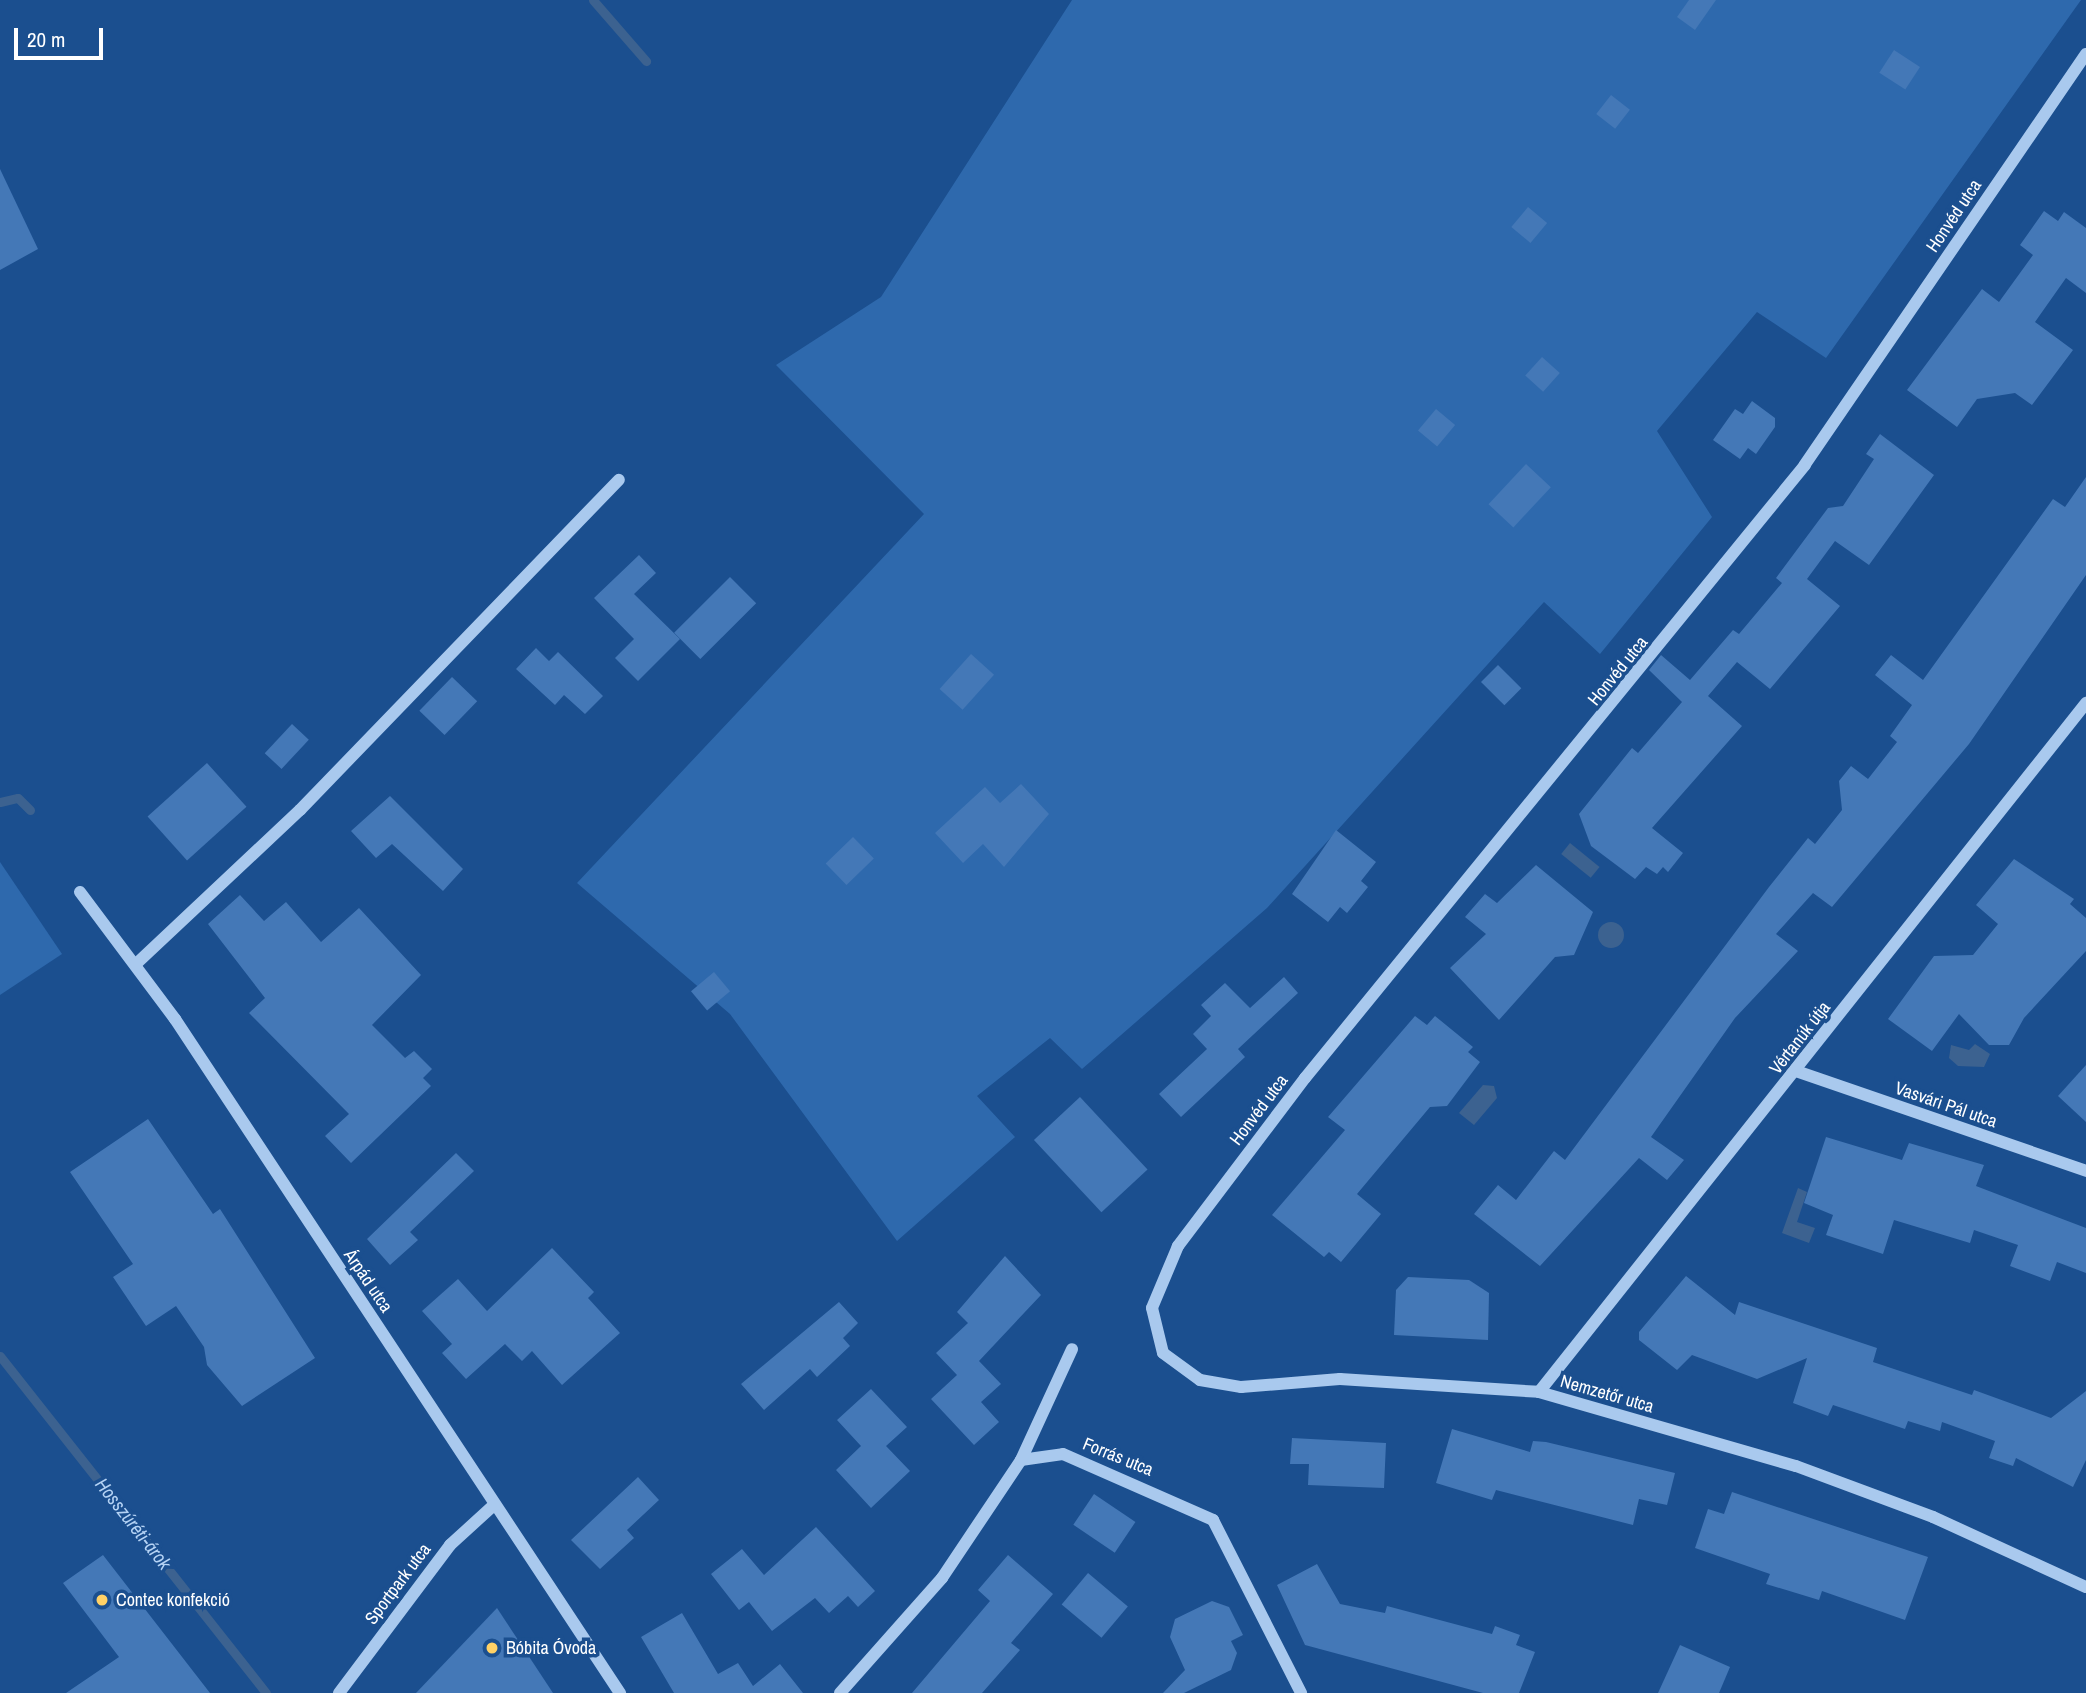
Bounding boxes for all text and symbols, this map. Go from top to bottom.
scale bar [18,14,107,58]
text: 20 m [27,25,65,54]
street label: Honvéd utca [1922,176,1986,256]
street label: Honvéd utca [1584,632,1652,710]
street label: Vértanúk útja [1765,997,1835,1079]
street label: Honvéd utca [1225,1070,1293,1150]
street label: Vasvári Pál utca [1892,1077,2000,1133]
street label: Árpád utca [339,1245,397,1317]
street label: Nemzetőr utca [1558,1370,1656,1418]
street label: Forrás utca [1080,1433,1156,1481]
water label: Hosszúréti-árok [90,1474,176,1574]
street label: Sportpark utca [360,1539,436,1629]
place label: Contec konfekció [116,1589,230,1611]
marker: Contec konfekció [94,1592,110,1608]
place label: Bóbita Óvoda [506,1637,596,1659]
marker: Bóbita Óvoda [484,1640,500,1656]

